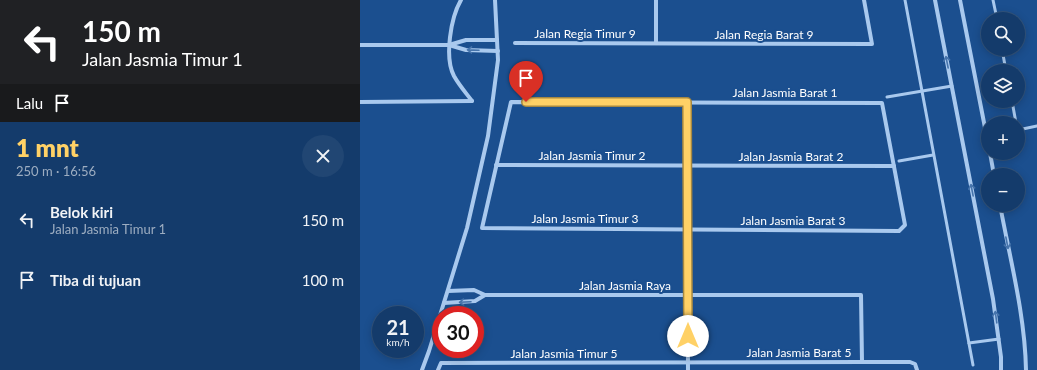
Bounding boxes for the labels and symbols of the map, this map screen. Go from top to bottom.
street label: Jalan Regia Timur 9 [534,26,636,41]
street label: Jalan Regia Barat 9 [714,27,814,42]
one-way arrow [467,46,480,54]
one-way arrow [943,56,951,69]
pin [509,61,543,102]
street label: Jalan Jasmia Barat 1 [733,85,837,100]
street label: Jalan Jasmia Timur 2 [538,148,646,163]
street label: Jalan Jasmia Barat 2 [739,149,843,164]
one-way arrow [968,183,976,196]
street label: Jalan Jasmia Timur 3 [531,211,639,226]
street label: Jalan Jasmia Barat 3 [741,213,845,228]
one-way arrow [1004,236,1012,249]
street label: Jalan Jasmia Raya [579,278,671,293]
one-way arrow [459,298,472,305]
speed limit sign: 30 [432,306,484,358]
one-way arrow [992,311,1000,324]
position arrow [667,315,709,357]
street label: Jalan Jasmia Barat 5 [747,345,851,360]
street label: Jalan Jasmia Timur 5 [510,346,618,361]

